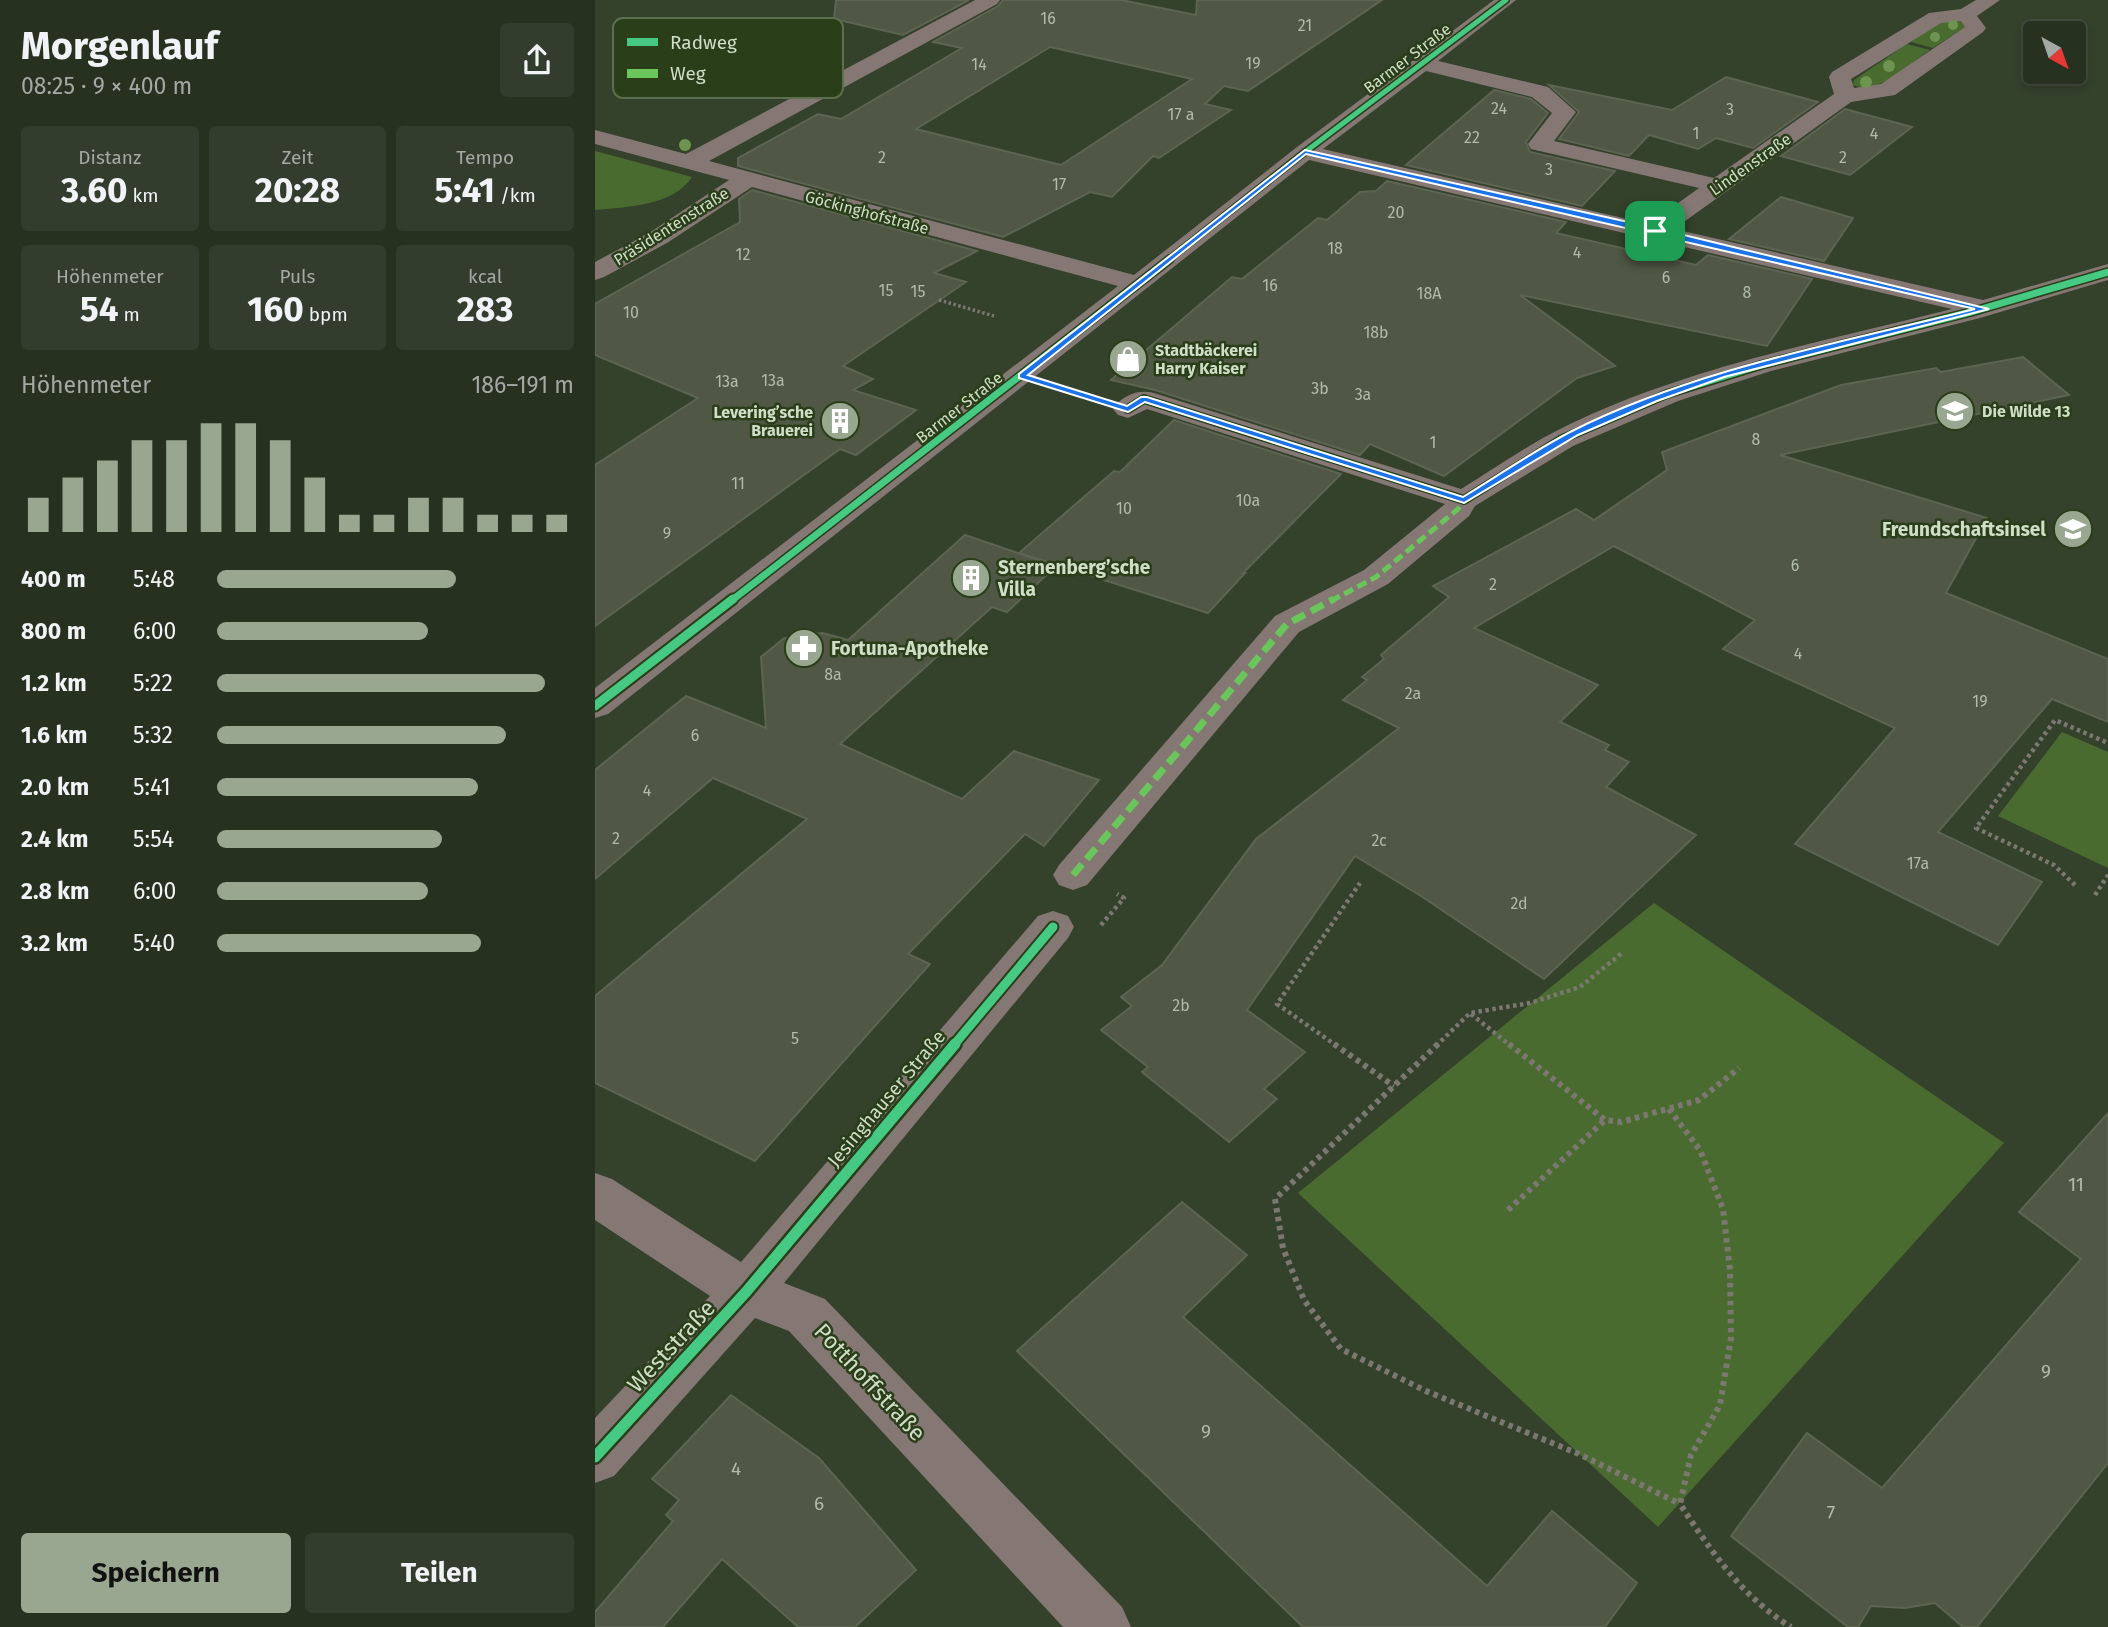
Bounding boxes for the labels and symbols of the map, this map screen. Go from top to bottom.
house number: 16 [1040,9,1056,28]
house number: 21 [1298,16,1312,35]
legend [613,18,843,98]
street label: Barmer Straße [1360,19,1455,97]
north arrow [2023,21,2086,84]
text: Radweg [670,31,737,54]
house number: 19 [1245,54,1261,73]
house number: 14 [971,55,987,74]
text: Weg [670,62,706,85]
house number: 24 [1491,99,1507,118]
house number: 3 [1726,100,1734,119]
house number: 17 a [1168,105,1194,124]
house number: 1 [1693,124,1699,143]
house number: 4 [1870,124,1879,143]
house number: 22 [1464,128,1480,147]
street label: Lindenstraße [1706,129,1795,200]
house number: 2 [878,148,886,167]
house number: 2 [1839,148,1847,167]
house number: 3 [1545,160,1553,179]
house number: 17 [1052,175,1066,194]
street label: Präsidentenstraße [610,183,732,270]
street label: Göckinghofstraße [803,187,931,238]
pin [1625,201,1685,261]
house number: 20 [1388,203,1404,222]
house number: 18 [1327,239,1343,258]
house number: 4 [1573,243,1582,262]
house number: 12 [736,245,750,264]
house number: 6 [1662,268,1670,287]
house number: 16 [1262,276,1278,295]
house number: 15 [879,281,893,300]
house number: 15 [911,282,925,301]
house number: 8 [1743,283,1752,302]
house number: 18A [1417,284,1442,303]
house number: 10 [623,303,639,322]
house number: 18b [1363,323,1389,342]
shop icon: Stadtbäckerei Harry Kaiser [1107,338,1149,380]
place label: Stadtbäckerei Harry Kaiser [1155,341,1257,378]
street label: Barmer Straße [912,368,1006,447]
house number: 13a [761,371,785,390]
house number: 13a [715,372,739,391]
house number: 3b [1311,379,1329,398]
house number: 3a [1355,385,1371,404]
school or university icon: Die Wilde 13 [1934,390,1976,432]
building icon: Levering’sche Brauerei [819,400,861,442]
place label: Die Wilde 13 [1982,402,2070,421]
place label: Levering’sche Brauerei [713,403,813,440]
house number: 8 [1752,430,1761,449]
house number: 1 [1430,433,1436,452]
house number: 11 [731,474,745,493]
house number: 10a [1236,491,1260,510]
house number: 10 [1116,499,1132,518]
school or university icon: Freundschaftsinsel [2052,508,2094,550]
place label: Freundschaftsinsel [1882,518,2046,541]
house number: 9 [663,524,671,543]
place label: Sternenberg’sche Villa [997,556,1150,601]
house number: 6 [1791,556,1799,575]
building icon: Sternenberg’sche Villa [950,557,992,599]
house number: 2 [1489,575,1497,594]
pharmacy icon: Fortuna-Apotheke [783,627,825,669]
place label: Fortuna-Apotheke [831,637,988,660]
house number: 4 [1794,644,1803,663]
house number: 8a [824,665,842,684]
house number: 2a [1405,684,1421,703]
house number: 19 [1972,692,1988,711]
house number: 6 [691,726,699,745]
house number: 4 [643,781,652,800]
house number: 2 [612,829,620,848]
house number: 2c [1371,831,1387,850]
house number: 17a [1907,854,1929,873]
house number: 2d [1510,894,1528,913]
house number: 2b [1172,996,1190,1015]
street label: Jesinghauser Straße [822,1025,950,1171]
house number: 5 [791,1029,799,1048]
house number: 11 [2068,1173,2084,1196]
street label: Weststraße [621,1294,721,1398]
street label: Potthoffstraße [808,1317,932,1447]
house number: 9 [2041,1360,2051,1383]
house number: 9 [1201,1420,1211,1443]
house number: 4 [731,1457,741,1480]
house number: 6 [814,1492,824,1515]
house number: 7 [1827,1501,1835,1524]

